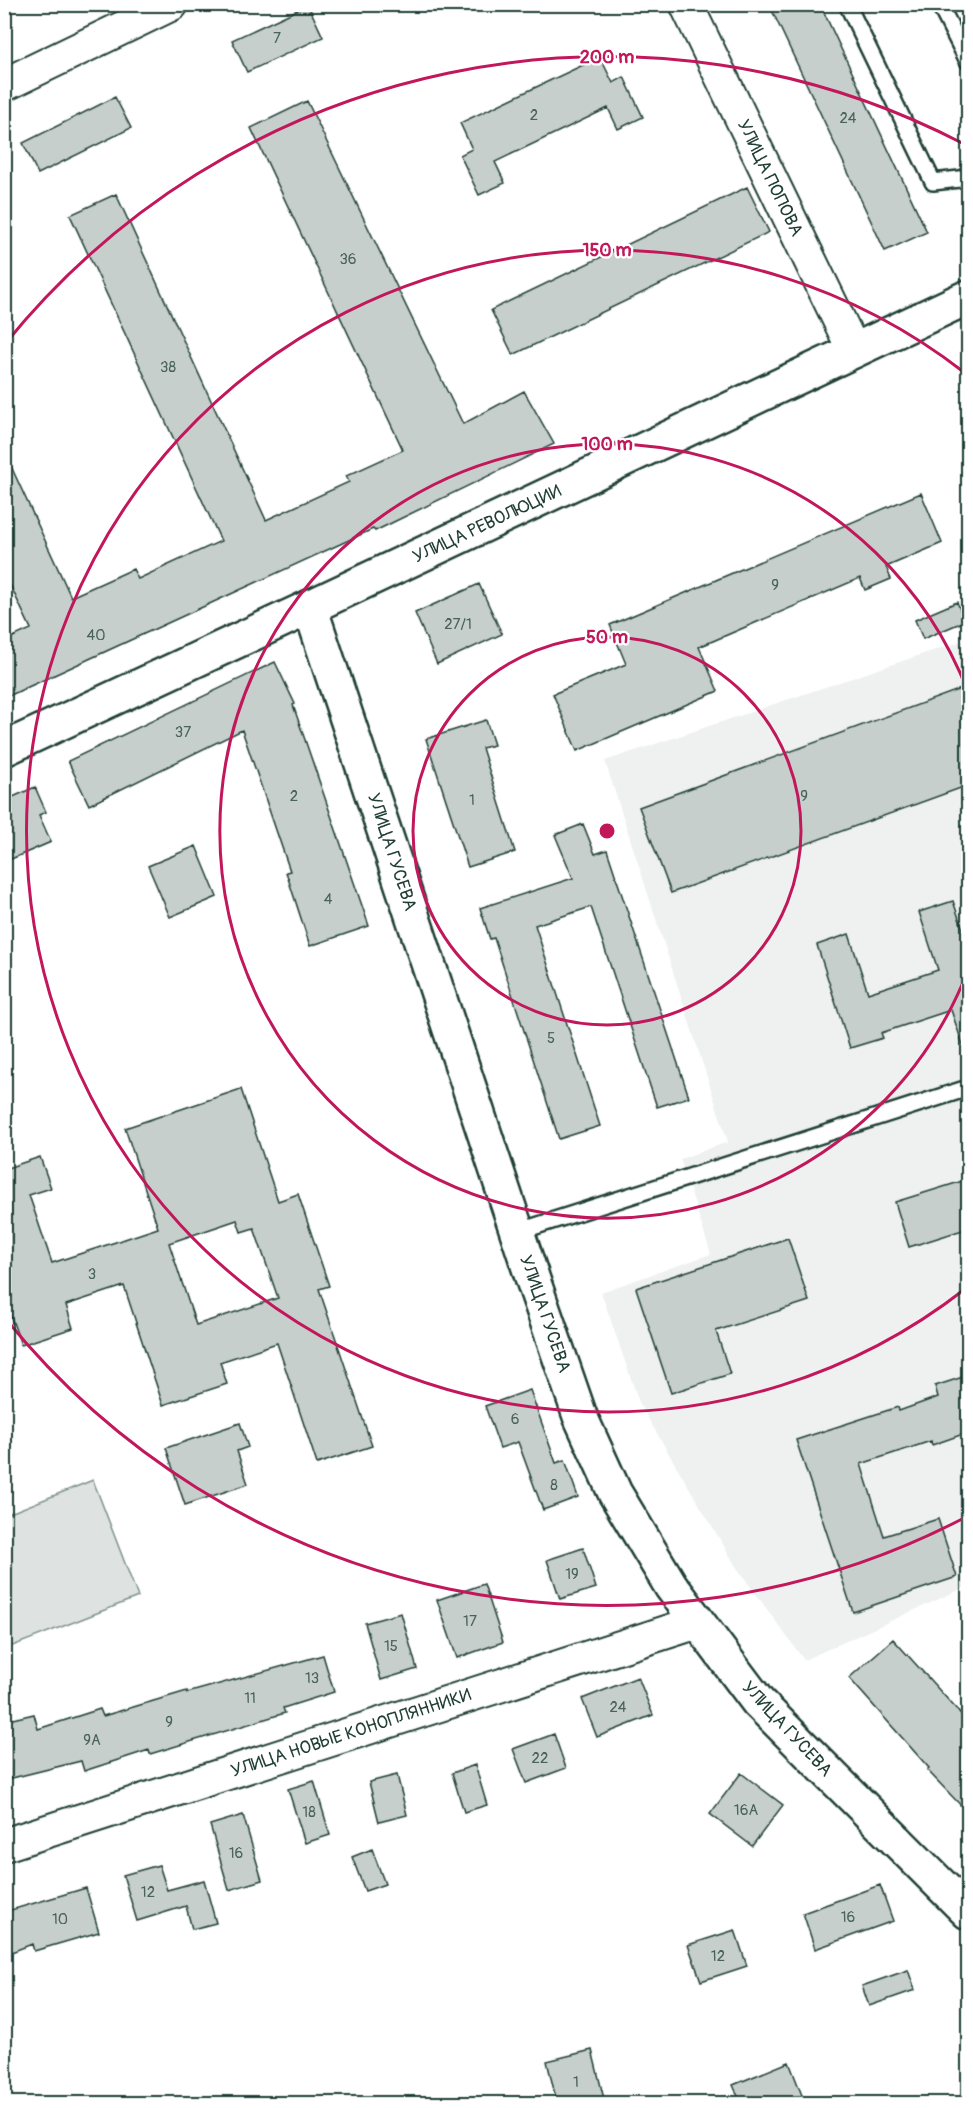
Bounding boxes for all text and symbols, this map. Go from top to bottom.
house number: 7 [273,29,281,48]
text: 200 m [580,46,634,69]
house number: 2 [530,106,538,125]
house number: 24 [839,109,857,128]
street label: УЛИЦА ПОПОВА [732,116,808,240]
text: 150 m [583,239,632,262]
house number: 36 [339,250,357,269]
house number: 38 [160,358,176,377]
text: 100 m [581,433,633,456]
street label: УЛИЦА РЕВОЛЮЦИИ [409,479,565,569]
house number: 9 [771,576,779,595]
house number: 27/1 [444,615,472,634]
house number: 40 [87,626,105,645]
text: 50 m [586,626,628,649]
house number: 37 [175,723,191,742]
house number: 2 [290,787,298,806]
house number: 9 [800,787,808,806]
street label: УЛИЦА ГУСЕВА [362,790,422,914]
house number: 1 [469,791,475,810]
centre of rings [597,821,617,841]
house number: 4 [324,890,333,909]
house number: 5 [547,1029,555,1048]
street label: УЛИЦА ГУСЕВА [514,1252,576,1376]
house number: 3 [88,1265,96,1284]
house number: 6 [511,1410,519,1429]
house number: 8 [550,1476,558,1495]
house number: 19 [565,1565,579,1584]
house number: 17 [463,1612,477,1631]
house number: 15 [384,1637,398,1656]
house number: 13 [305,1669,319,1688]
street label: УЛИЦА ГУСЕВА [737,1676,837,1782]
street label: УЛИЦА НОВЫЕ КОНОПЛЯННИКИ [228,1683,474,1783]
house number: 11 [244,1689,256,1708]
house number: 24 [609,1698,627,1717]
house number: 9 [165,1713,173,1732]
house number: 9А [83,1731,101,1750]
house number: 22 [532,1749,548,1768]
house number: 16А [734,1801,758,1820]
house number: 18 [302,1803,316,1822]
house number: 16 [229,1844,243,1863]
house number: 12 [141,1883,155,1902]
house number: 16 [841,1908,855,1927]
house number: 10 [52,1910,68,1929]
house number: 12 [711,1947,725,1966]
house number: 1 [573,2073,579,2092]

